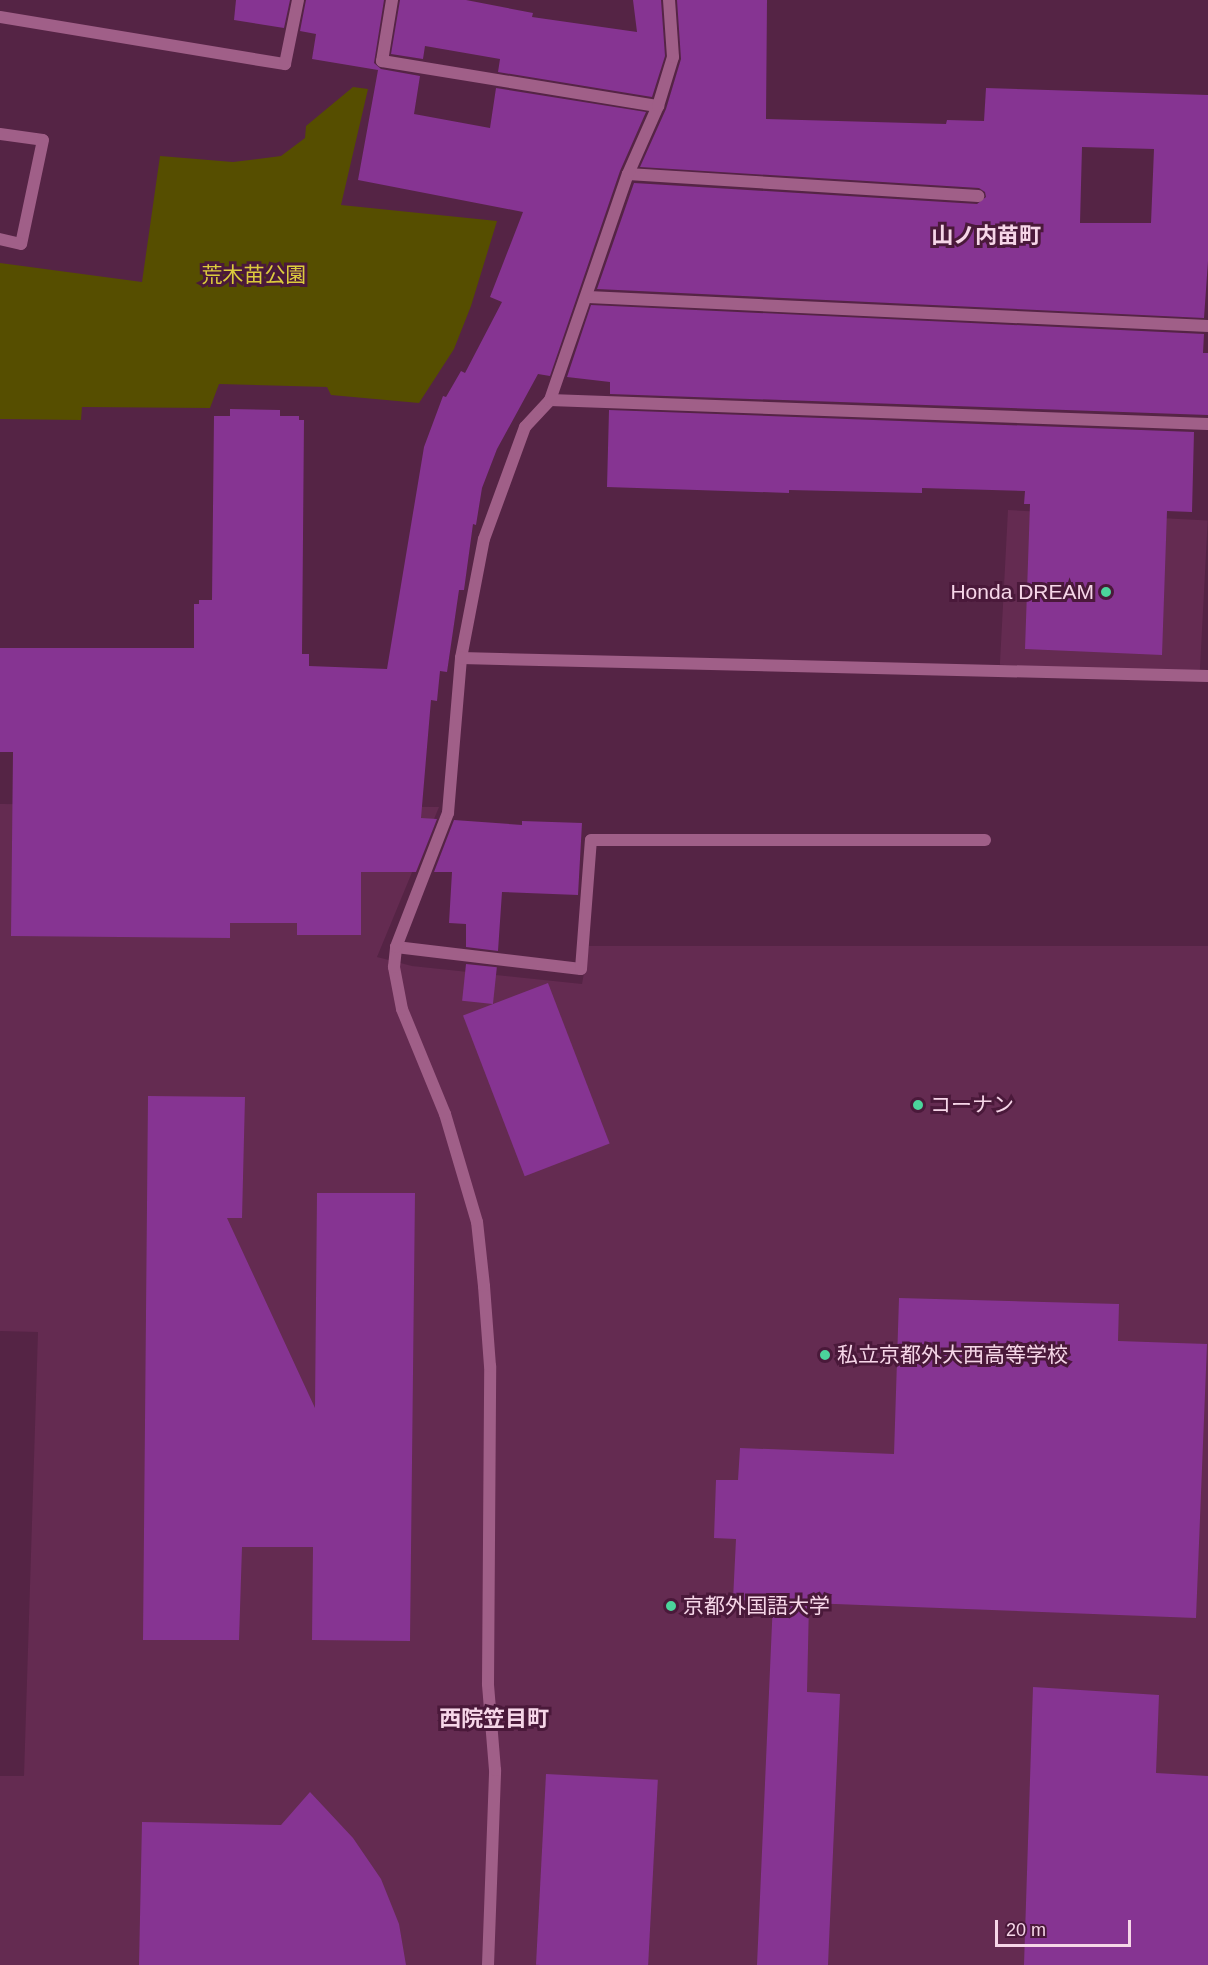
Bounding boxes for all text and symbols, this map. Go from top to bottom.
district label: 山ノ内苗町 [931,223,1041,249]
park label: 荒木苗公園 [202,262,306,288]
place label: Honda DREAM [950,579,1094,605]
marker: Honda DREAM [1099,585,1113,599]
place label: コーナン [930,1092,1014,1118]
marker: コーナン [911,1098,925,1112]
place label: 私立京都外大西高等学校 [837,1342,1068,1368]
marker: 私立京都外大西高等学校 [818,1348,832,1362]
place label: 京都外国語大学 [683,1593,830,1619]
marker: 京都外国語大学 [664,1599,678,1613]
district label: 西院笠目町 [439,1706,549,1732]
scale bar [998,1908,1134,1946]
text: 20 m [1006,1920,1046,1940]

